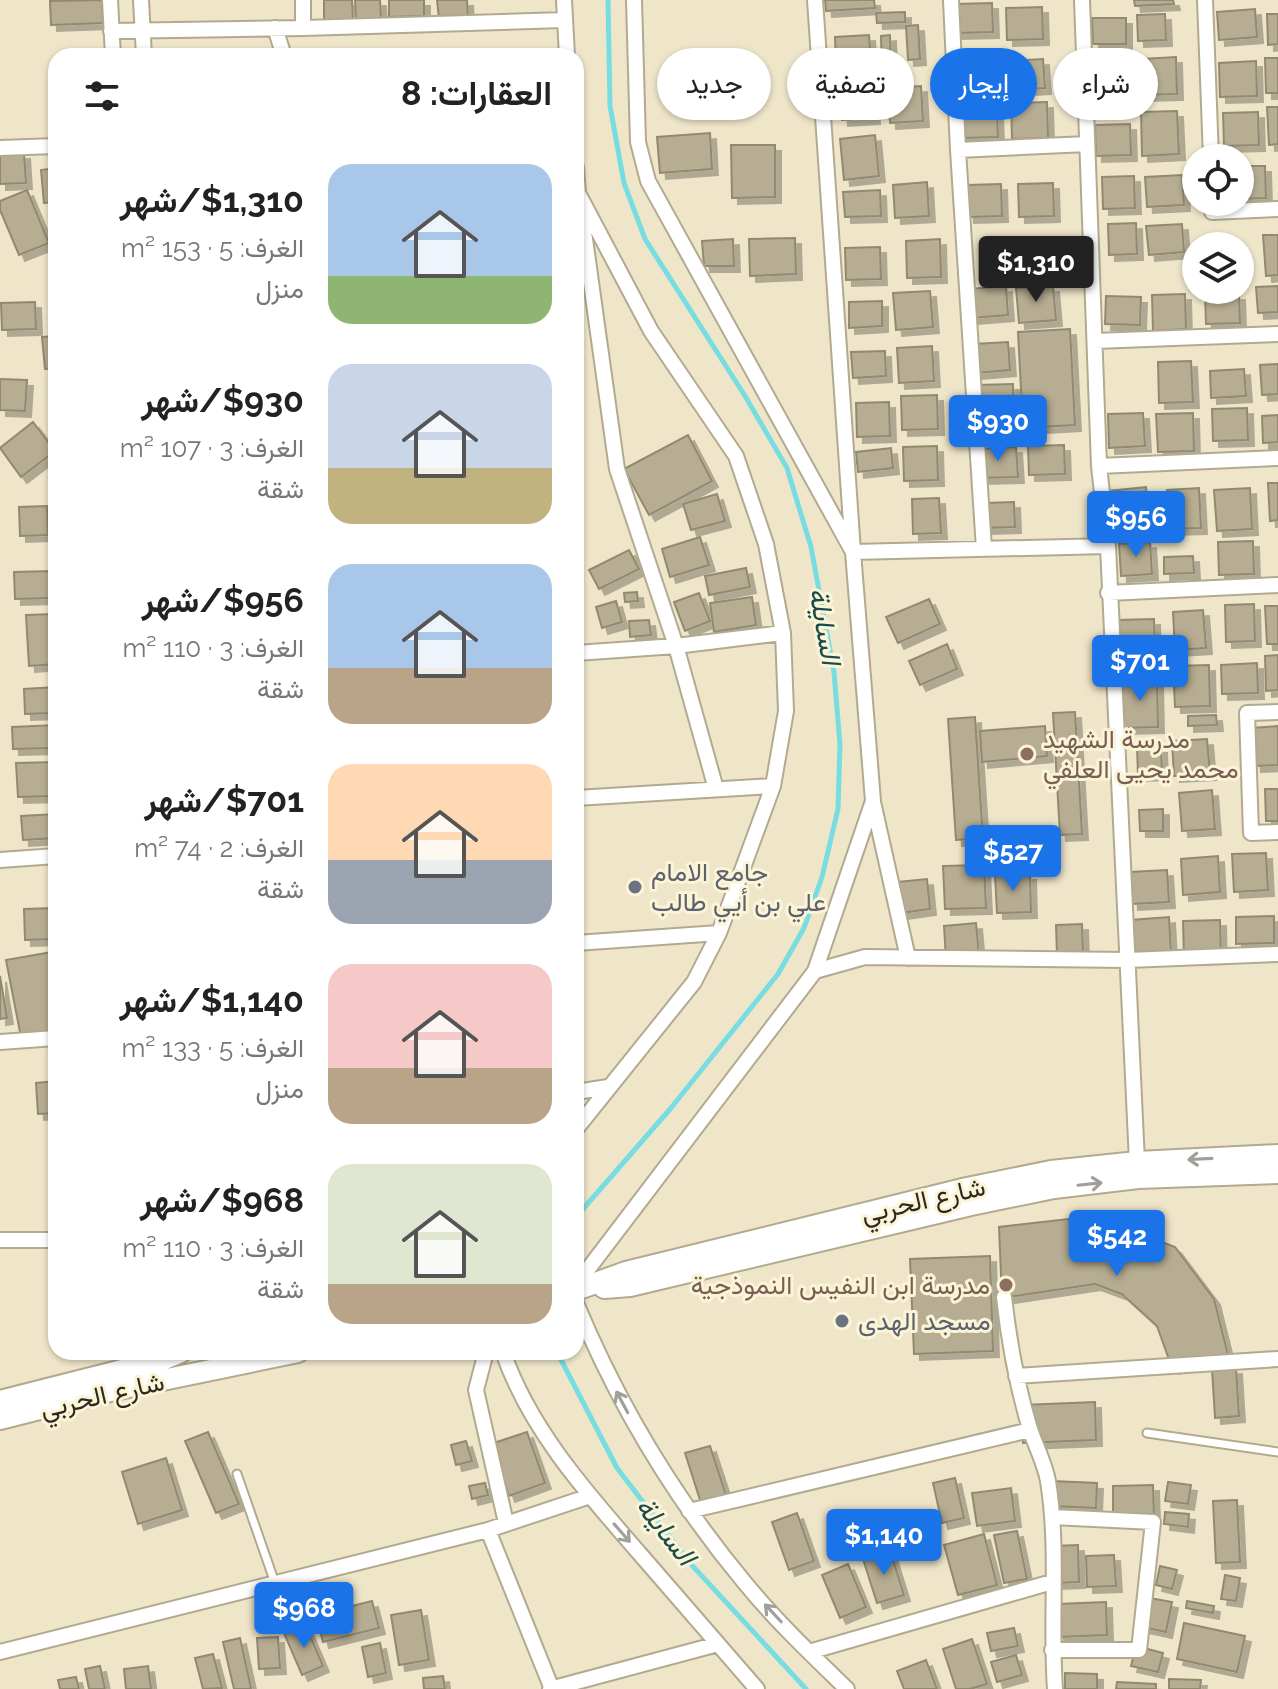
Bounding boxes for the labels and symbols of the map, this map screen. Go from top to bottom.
pin: $1,310 [971,236,1101,304]
pin: $930 [951,395,1045,463]
pin: $956 [1089,491,1183,559]
water label: السايلة [802,585,849,671]
pin: $701 [1093,635,1187,703]
place label: مدرسة الشهيد محمد يحيى العلفي [1043,724,1239,790]
marker: مدرسة الشهيد محمد يحيى العلفي [1018,745,1036,763]
pin: $527 [966,825,1060,893]
place label: جامع الامام علي بن أيي طالب [651,857,826,923]
marker: جامع الامام علي بن أيي طالب [626,878,644,896]
one-way arrow [1187,1152,1214,1167]
street label: شارع الحربي [858,1171,989,1235]
one-way arrow [1076,1176,1103,1191]
pin: $542 [1070,1210,1164,1278]
place label: مدرسة ابن النفيس النموذجية [691,1270,990,1301]
marker: مدرسة ابن النفيس النموذجية [997,1276,1015,1294]
place label: مسجد الهدى [858,1306,991,1337]
marker: مسجد الهدى [833,1312,851,1330]
street label: شارع الحربي [37,1366,168,1430]
one-way arrow [614,1391,630,1414]
water label: السايلة [629,1490,705,1575]
pin: $1,140 [819,1509,949,1577]
one-way arrow [613,1523,631,1543]
pin: $968 [257,1582,351,1650]
one-way arrow [763,1603,782,1623]

